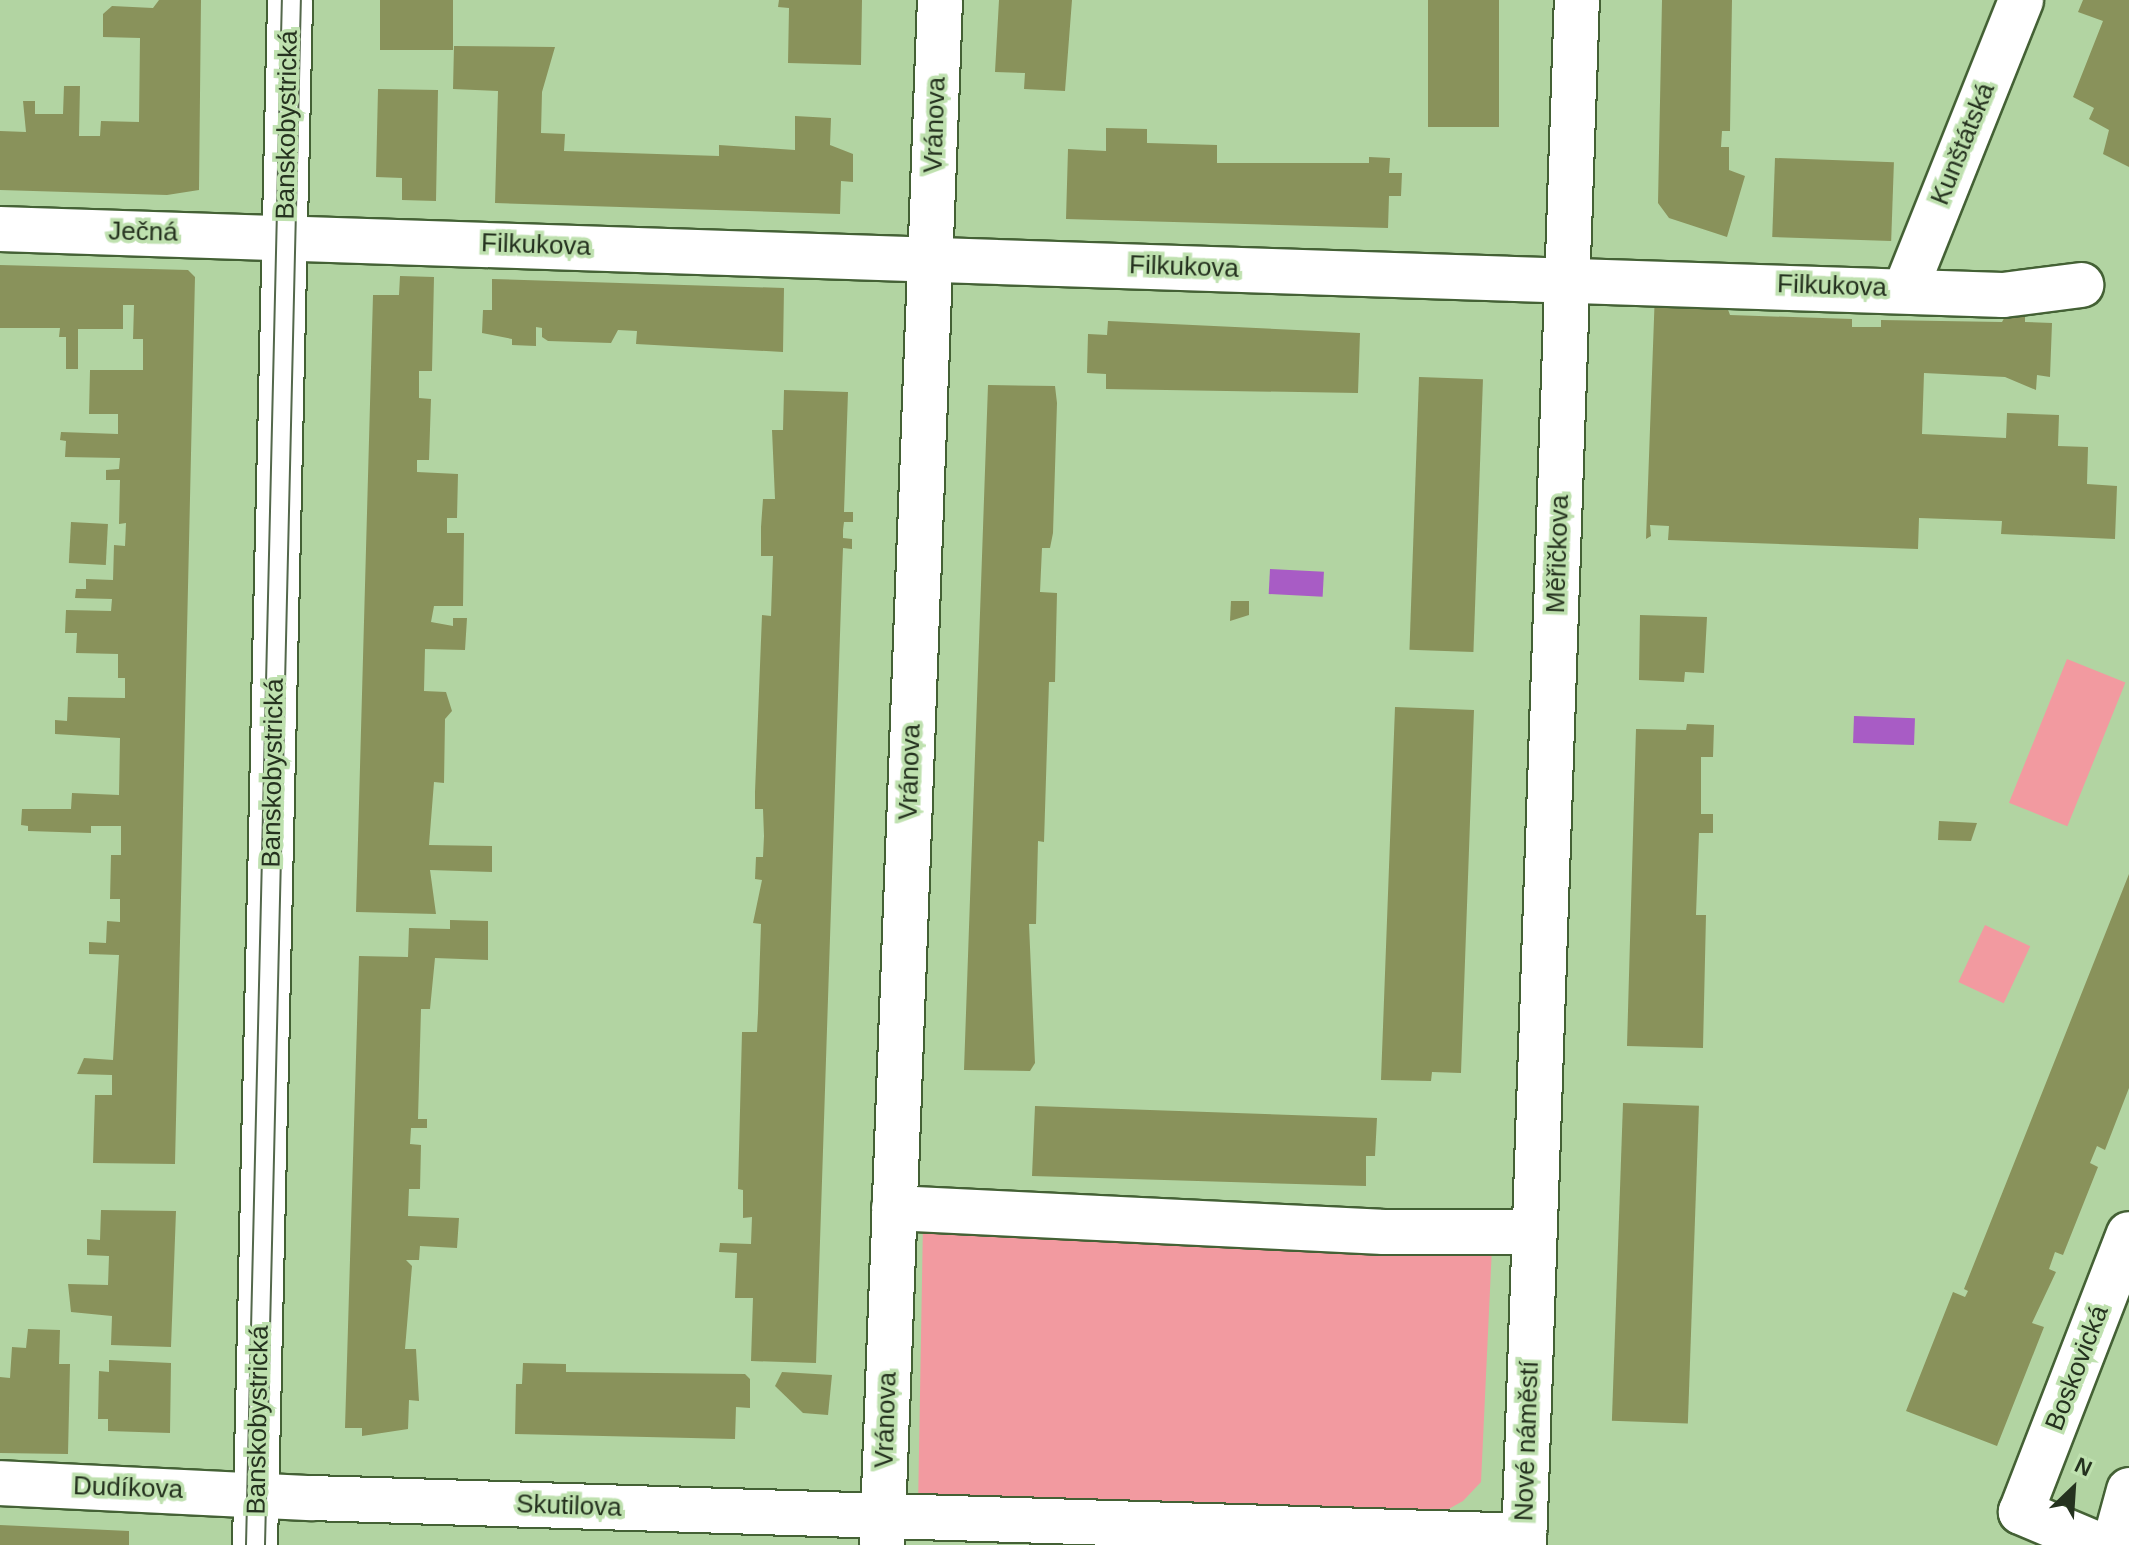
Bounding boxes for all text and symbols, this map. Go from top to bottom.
street label: Banskobystrická [270,30,304,220]
street label: Vránova [918,77,952,173]
street label: Kunštátská [1924,79,2002,209]
street label: Ječná [108,216,178,248]
street label: Filkukova [481,227,591,263]
street label: Filkukova [1129,249,1239,285]
street label: Filkukova [1777,268,1887,304]
street label: Měřičkova [1540,494,1576,614]
street label: Banskobystrická [256,678,290,868]
street label: Vránova [893,724,927,820]
street label: Boskovická [2039,1301,2115,1435]
street label: Banskobystrická [241,1325,275,1515]
street label: Nové náměstí [1509,1360,1545,1522]
street label: Vránova [869,1372,903,1468]
north arrow [2033,1449,2113,1529]
text: N [2071,1452,2096,1481]
street label: Dudíkova [73,1470,183,1506]
street label: Skutilova [516,1489,622,1523]

